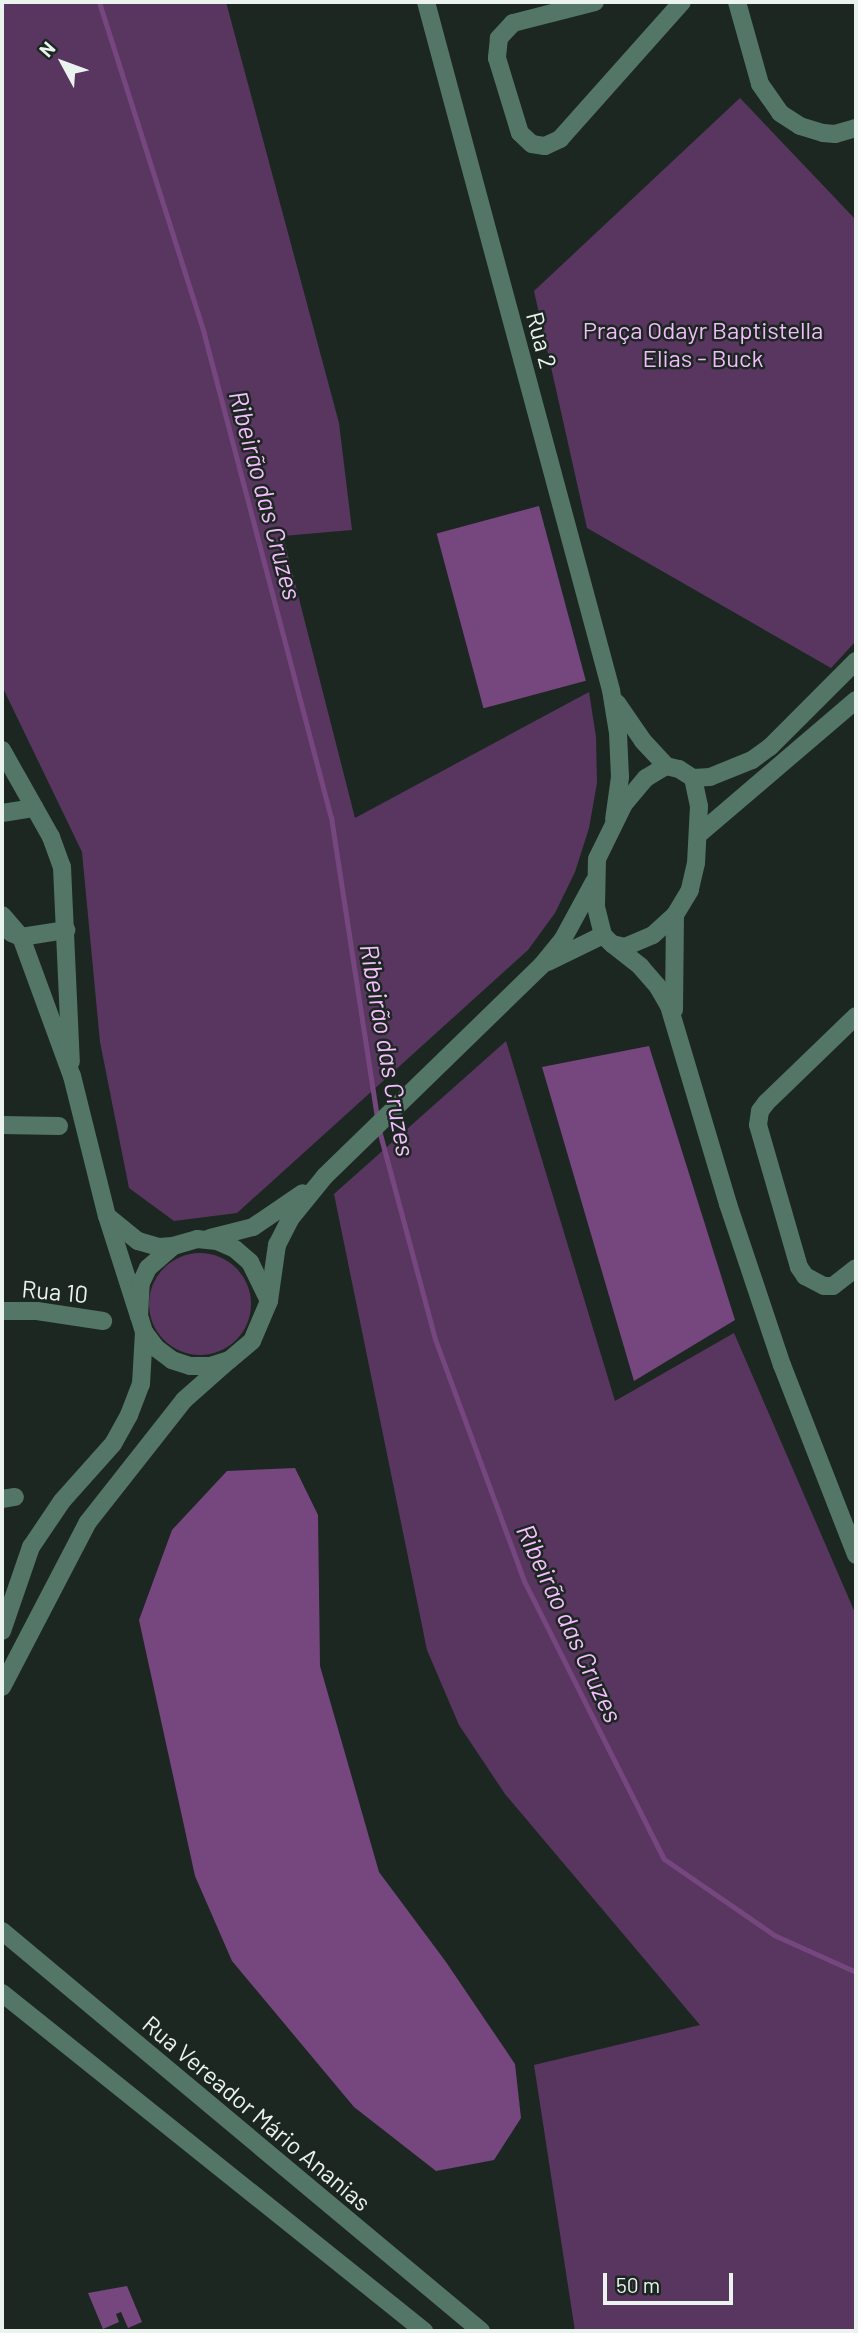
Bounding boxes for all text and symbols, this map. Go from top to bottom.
north arrow [28,28,98,98]
text: N [34,37,60,61]
street label: Rua 2 [521,309,563,371]
park label: Praça Odayr Baptistella Elias - Buck [583,316,823,372]
water label: Ribeirão das Cruzes [223,387,309,603]
water label: Ribeirão das Cruzes [354,941,422,1159]
street label: Rua 10 [21,1274,89,1308]
water label: Ribeirão das Cruzes [510,1519,630,1727]
street label: Rua Vereador Mário Ananias [137,2009,377,2217]
scale bar [606,2260,736,2304]
text: 50 m [616,2272,660,2297]

